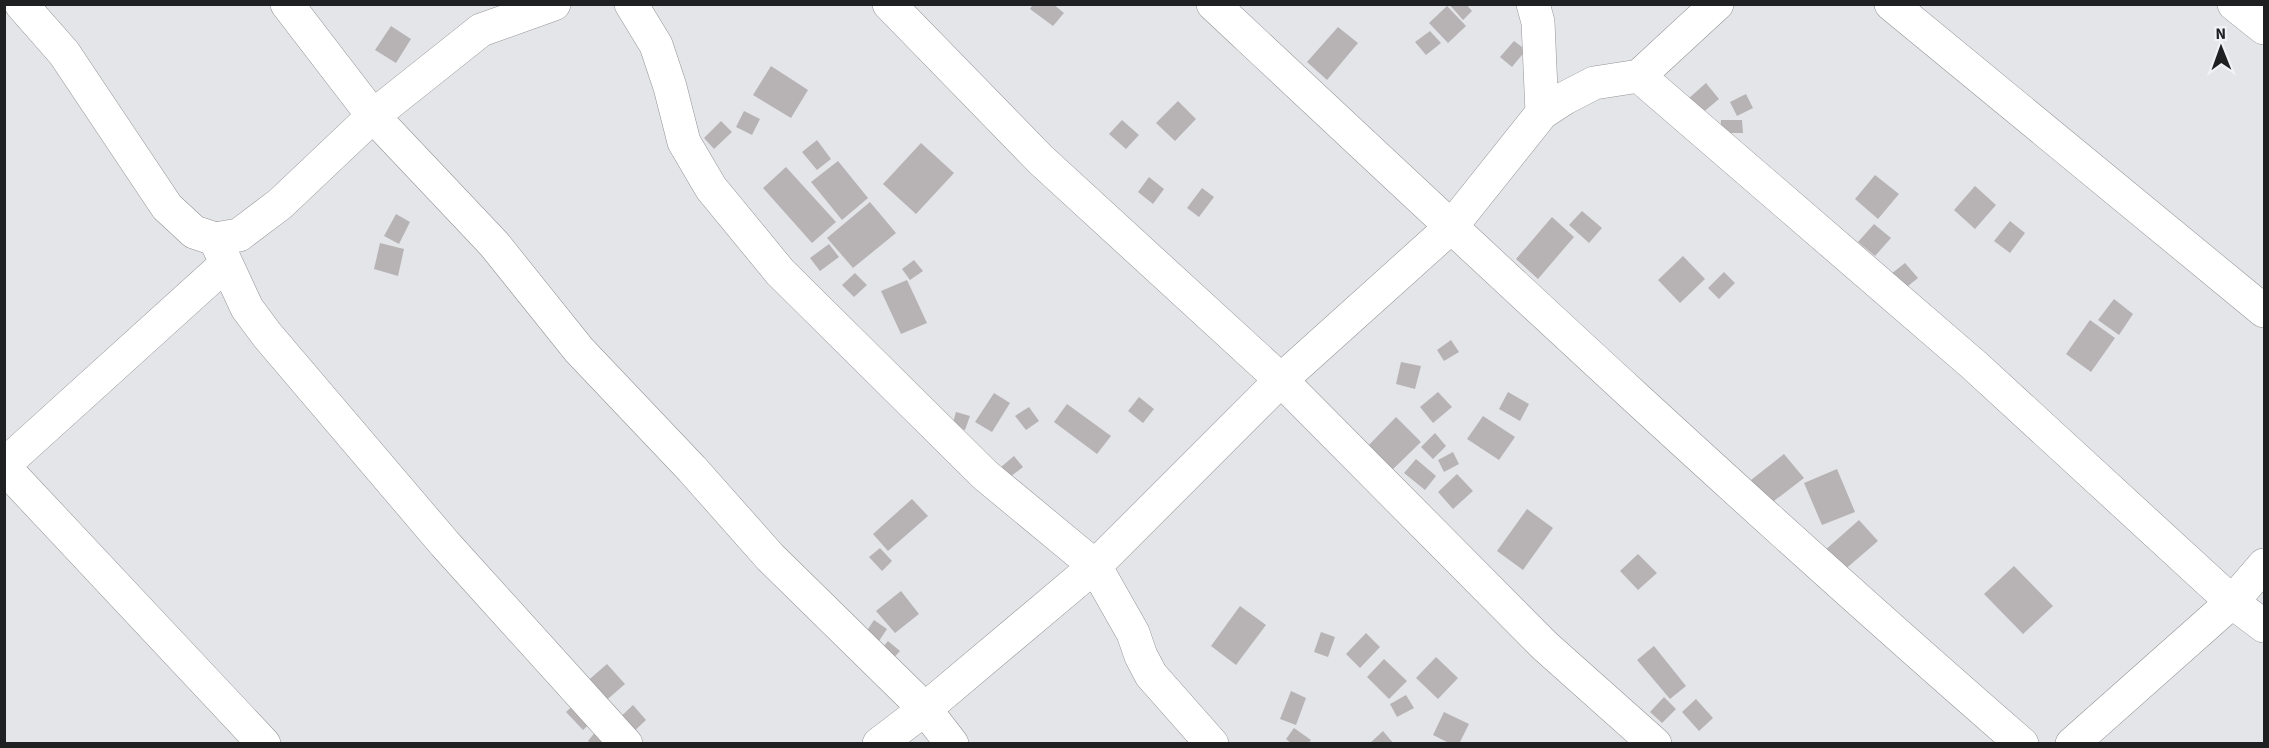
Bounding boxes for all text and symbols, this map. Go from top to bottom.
north arrow [2191,18,2251,78]
text: N [2215,23,2226,45]

